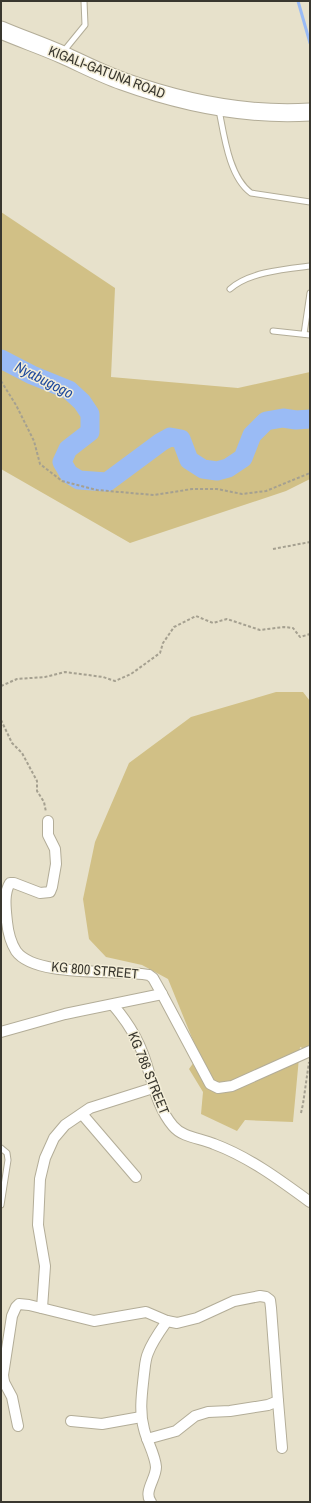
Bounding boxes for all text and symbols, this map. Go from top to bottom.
street label: KIGALI-GATUNA ROAD [46,41,168,103]
water label: Nyabugogo [11,356,77,403]
street label: KG 800 STREET [51,957,139,983]
street label: KG 786 STREET [124,1029,174,1117]

